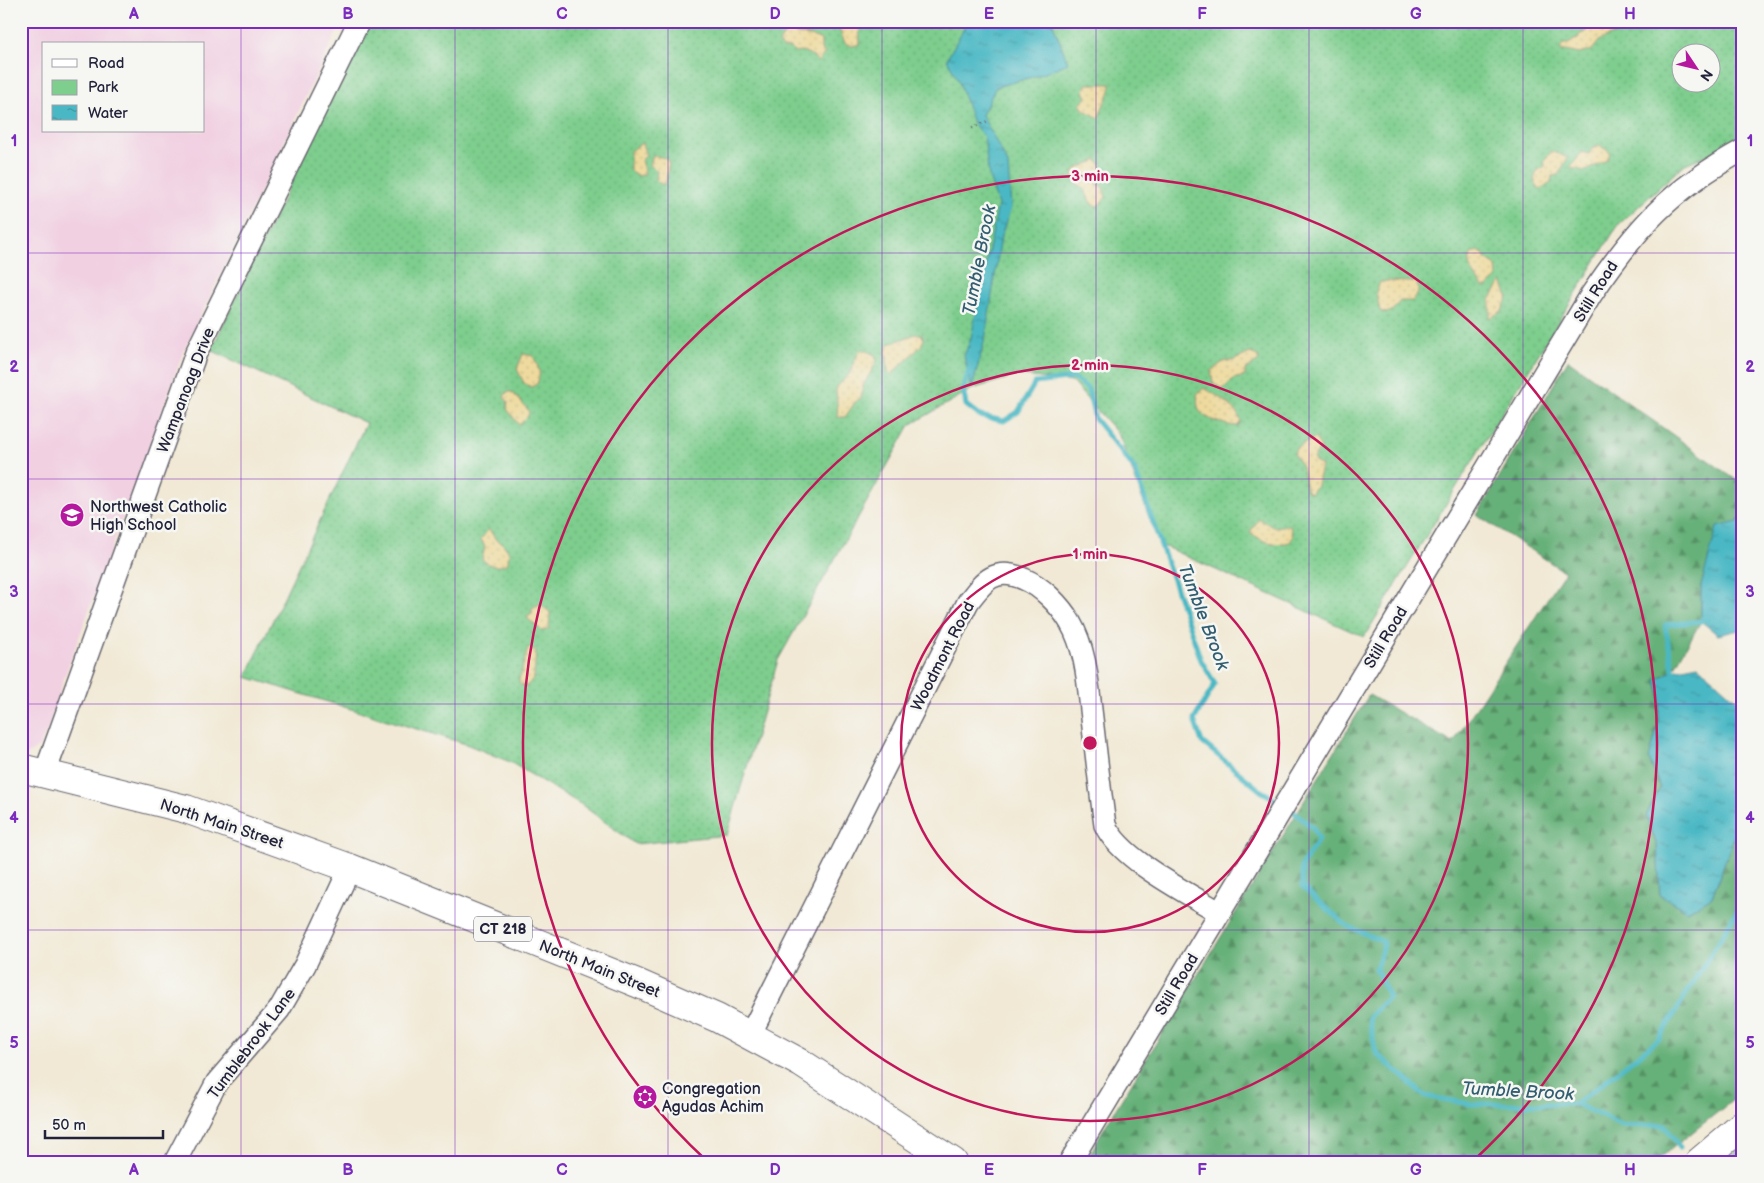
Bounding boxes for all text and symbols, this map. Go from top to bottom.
text: A [128,5,139,24]
text: B [342,5,354,24]
text: C [556,5,568,24]
text: D [769,5,781,24]
text: E [984,5,994,24]
text: F [1197,5,1207,24]
text: G [1410,5,1422,24]
text: H [1624,5,1636,24]
legend [42,42,205,132]
north arrow [1672,42,1722,92]
text: Road [88,54,124,73]
text: N [1696,66,1716,84]
text: Park [88,78,119,97]
text: Water [88,104,128,123]
text: 1 [11,132,17,151]
text: 1 [1747,132,1753,151]
text: 3 min [1071,167,1109,186]
water label: Tumble Brook [958,202,1001,317]
street label: Still Road [1570,258,1622,326]
street label: Wampanoag Drive [154,325,219,456]
text: 2 min [1071,356,1109,375]
text: 2 [9,358,19,377]
text: 2 [1745,358,1755,377]
place label: Northwest Catholic High School [90,498,227,535]
school or university icon: Northwest Catholic High School [59,502,85,528]
text: 1 min [1072,545,1108,564]
water label: Tumble Brook [1174,561,1234,674]
text: 3 [9,583,19,602]
text: 3 [1745,583,1755,602]
street label: Woodmont Road [908,599,979,715]
street label: Still Road [1361,604,1412,672]
centre of rings [1081,734,1099,752]
street label: North Main Street [157,796,286,853]
text: 4 [9,809,19,828]
text: 4 [1745,809,1755,828]
road number: CT 218 [474,916,532,942]
street label: North Main Street [536,936,663,1002]
street label: Still Road [1152,951,1203,1019]
street label: Tumblebrook Lane [204,984,300,1103]
text: 5 [9,1034,19,1053]
text: 5 [1745,1034,1755,1053]
water label: Tumble Brook [1461,1078,1576,1105]
place label: Congregation Agudas Achim [662,1080,764,1117]
synagogue icon: Congregation Agudas Achim [632,1084,658,1110]
scale bar [45,1108,162,1140]
text: 50 m [52,1116,86,1135]
text: A [128,1161,139,1180]
text: B [342,1161,354,1180]
text: C [556,1161,568,1180]
text: D [769,1161,781,1180]
text: E [984,1161,994,1180]
text: F [1197,1161,1207,1180]
text: G [1410,1161,1422,1180]
text: H [1624,1161,1636,1180]

